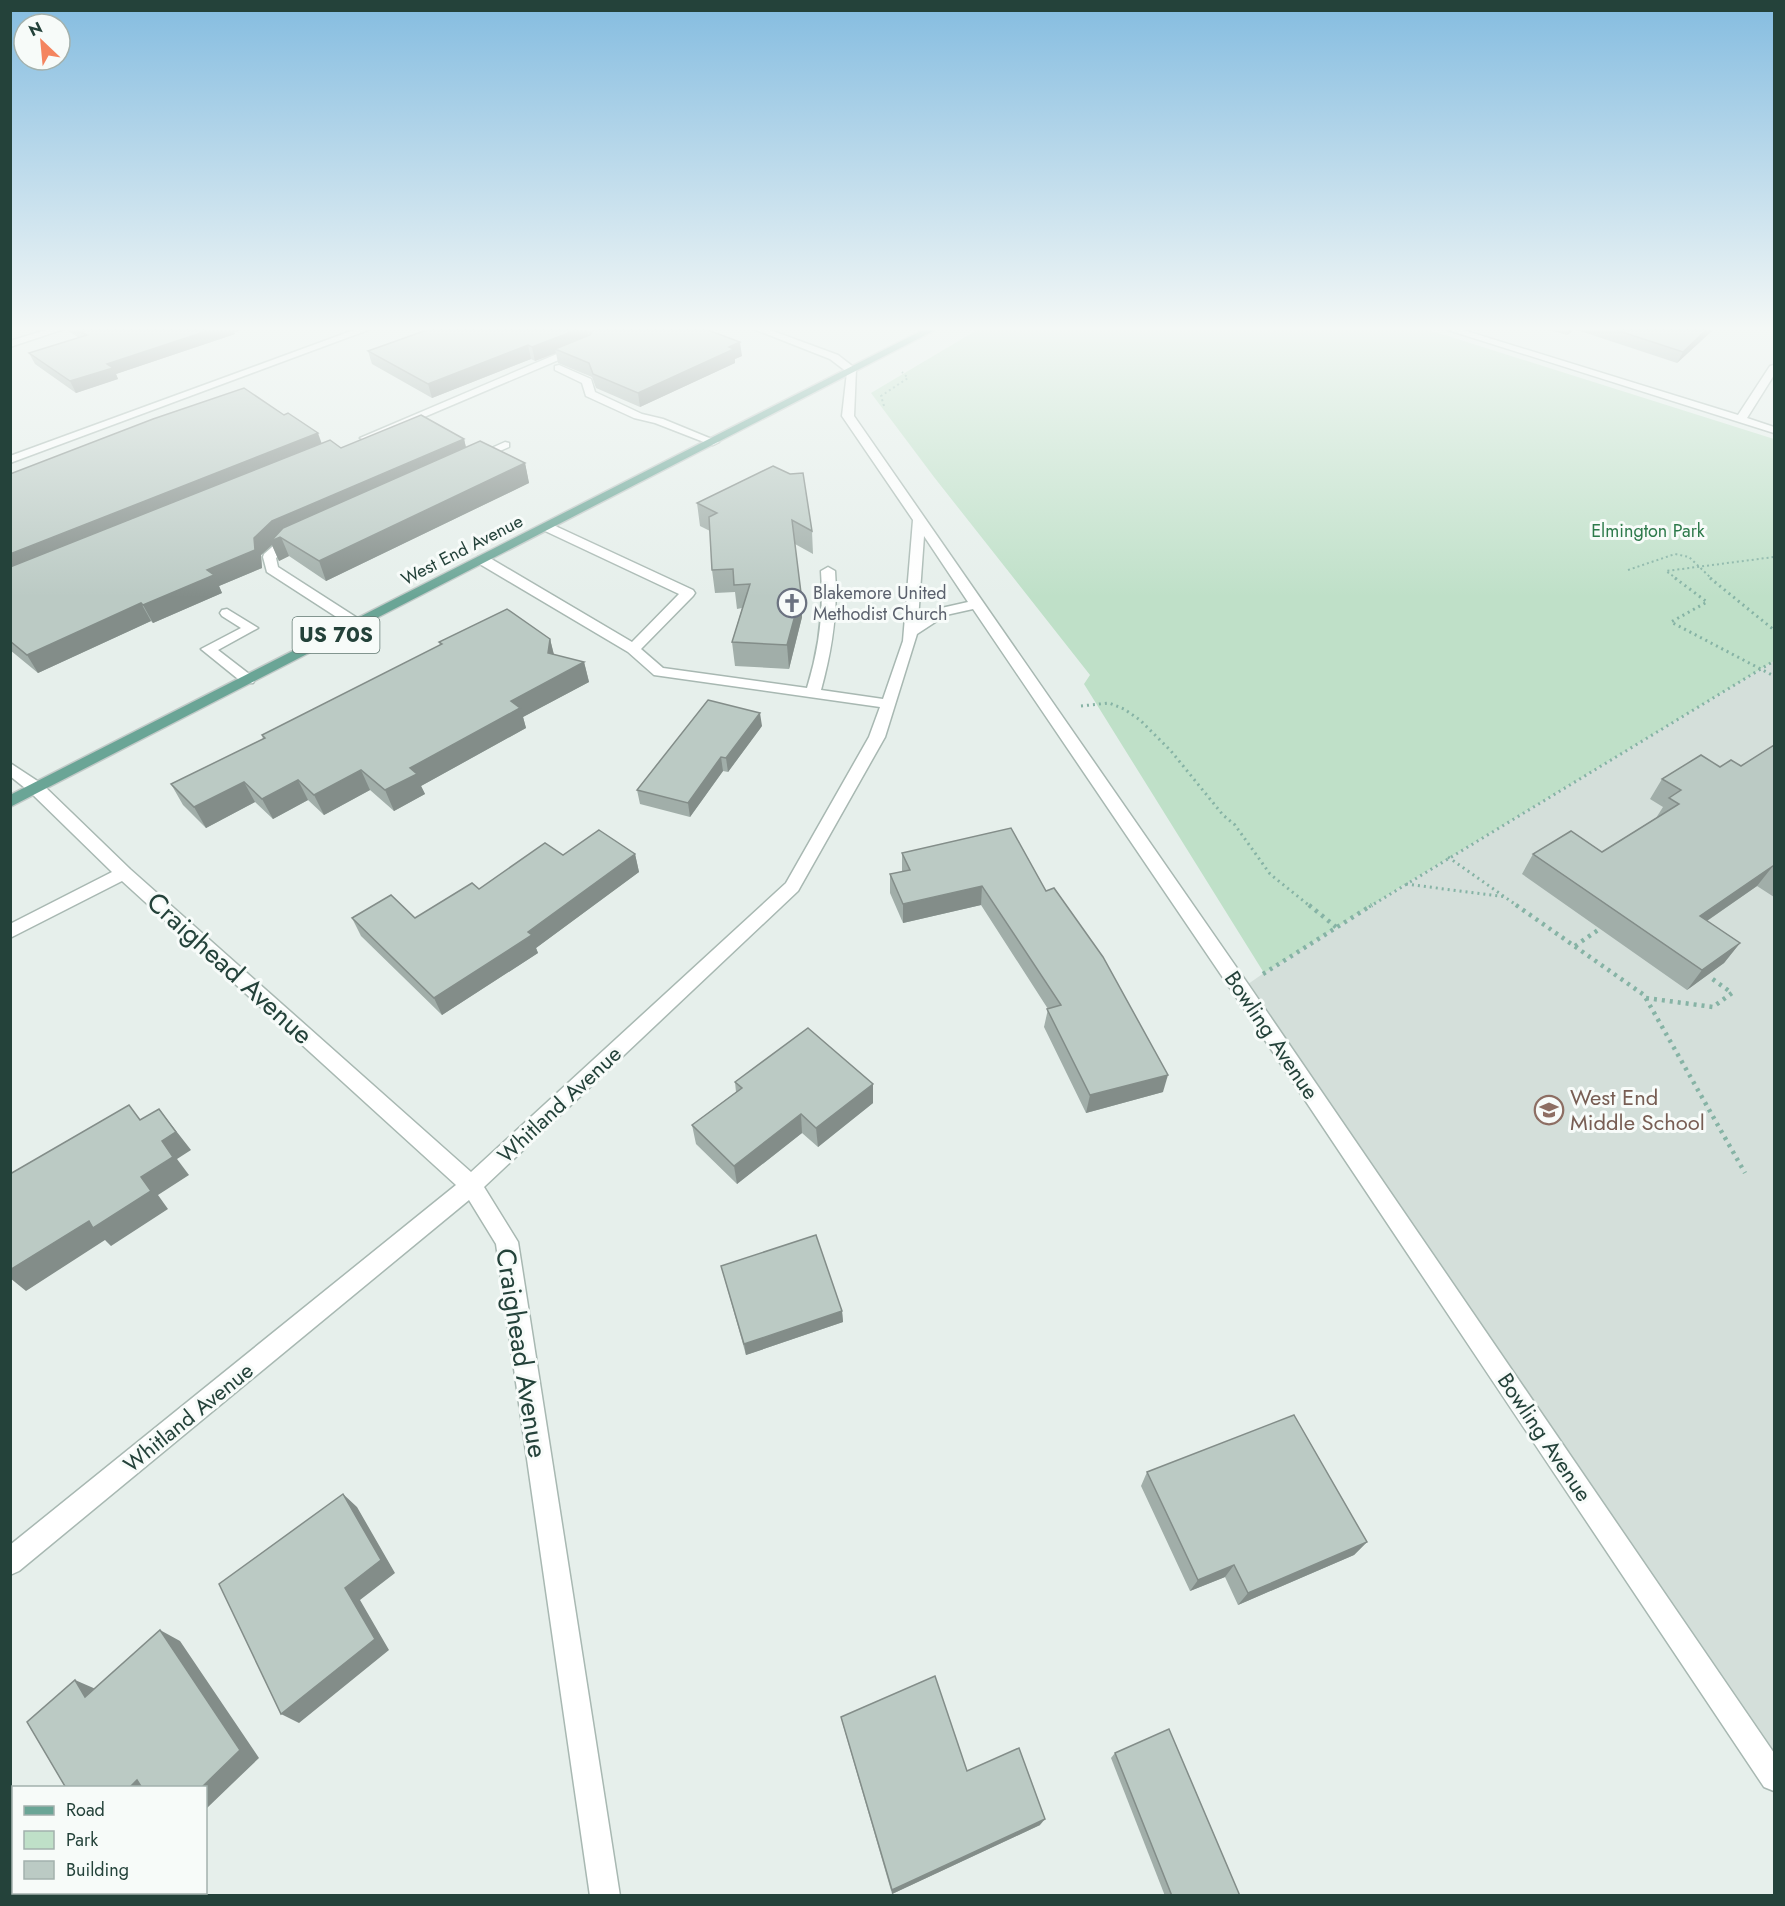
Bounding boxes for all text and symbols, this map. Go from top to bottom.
north arrow [12,12,72,72]
text: N [25,16,46,42]
street label: West End Avenue [397,508,527,592]
park label: Elmington Park [1591,518,1705,544]
place label: Blakemore United Methodist Church [813,580,948,627]
church icon: Blakemore United Methodist Church [776,587,808,619]
road number: US 70S [292,617,380,653]
street label: Craighead Avenue [138,883,322,1053]
street label: Bowling Avenue [1217,964,1327,1106]
street label: Whitland Avenue [490,1038,628,1170]
place label: West End Middle School [1570,1081,1705,1138]
school or university icon: West End Middle School [1533,1094,1565,1126]
street label: Craighead Avenue [486,1245,558,1461]
street label: Whitland Avenue [116,1354,260,1480]
street label: Bowling Avenue [1490,1366,1600,1508]
legend [12,1786,207,1894]
text: Road [66,1797,105,1823]
text: Park [66,1827,98,1853]
text: Building [66,1857,129,1883]

